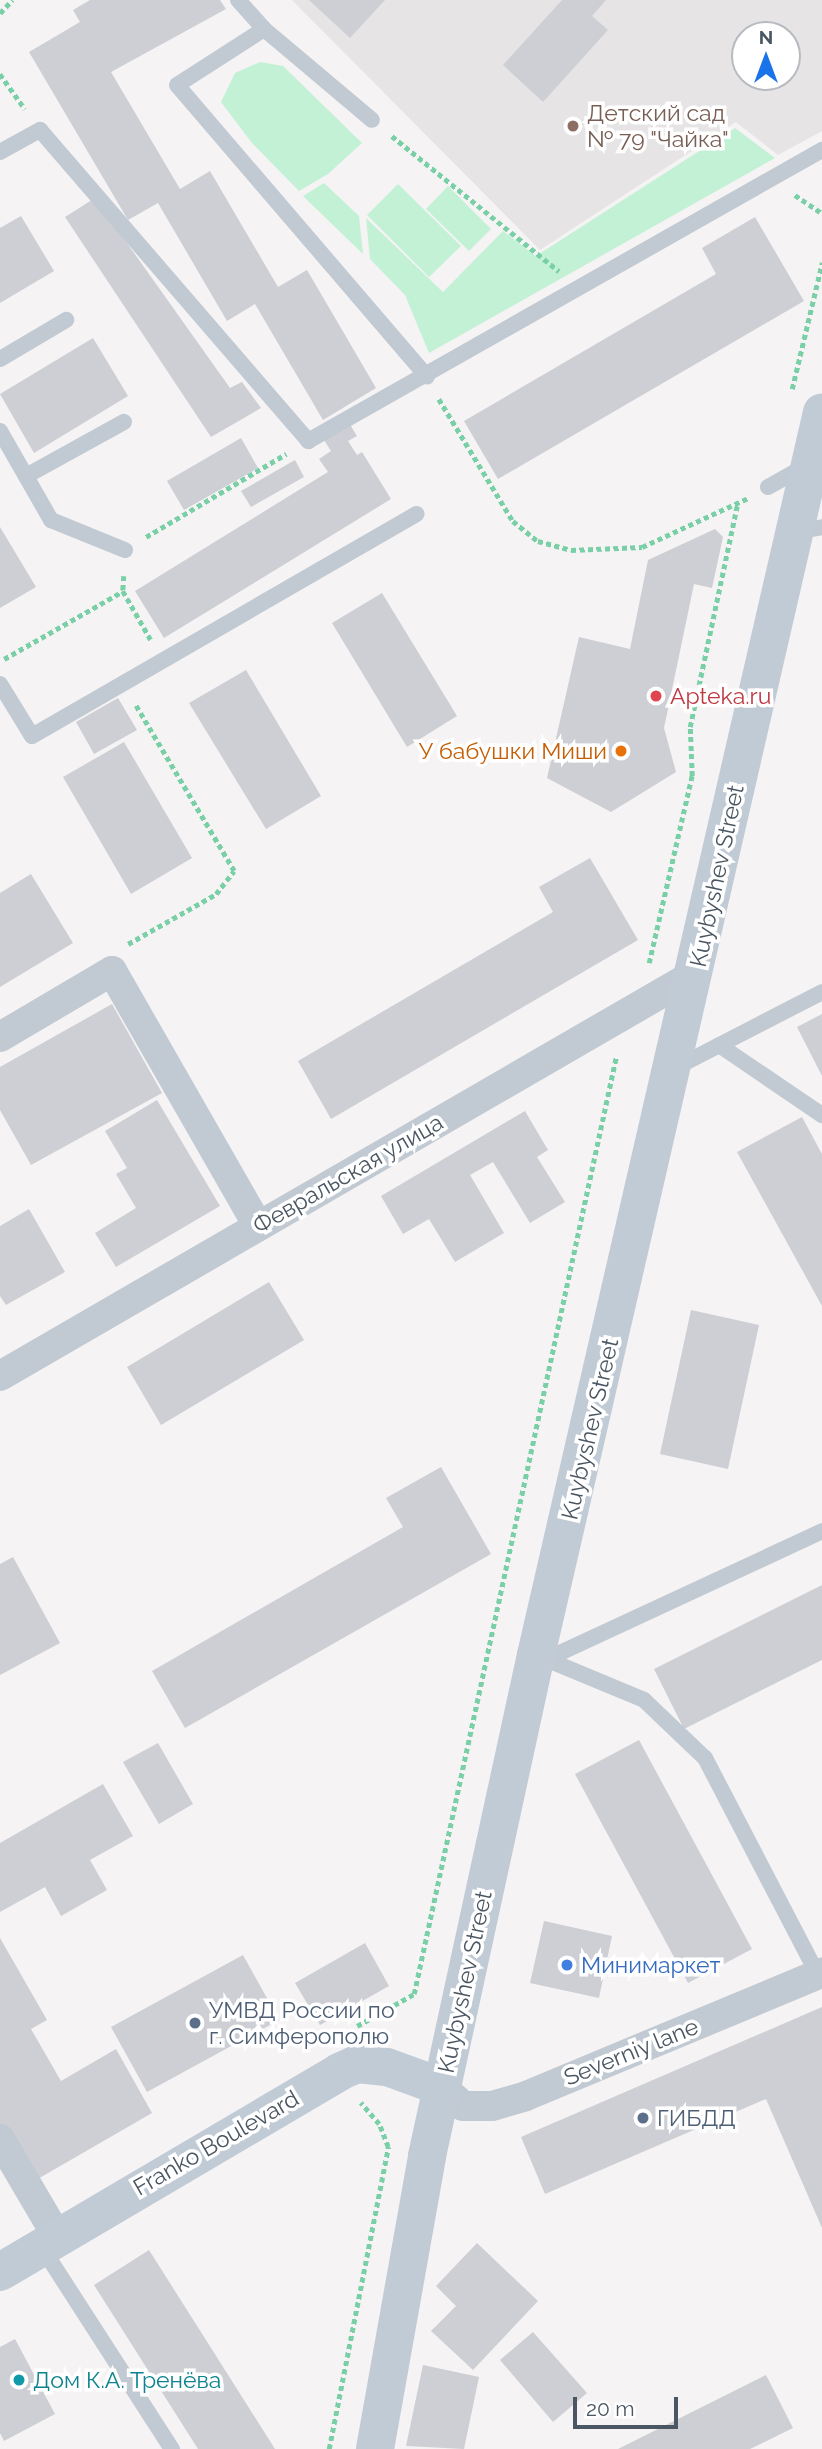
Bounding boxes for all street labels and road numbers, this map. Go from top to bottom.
street label: Kuybyshev Street [684,782,750,970]
street label: Февральская улица [248,1108,448,1240]
street label: Kuybyshev Street [556,1335,624,1523]
street label: Kuybyshev Street [432,1888,498,2076]
street label: Severniy lane [560,2012,702,2092]
street label: Franko Boulevard [128,2084,304,2202]

